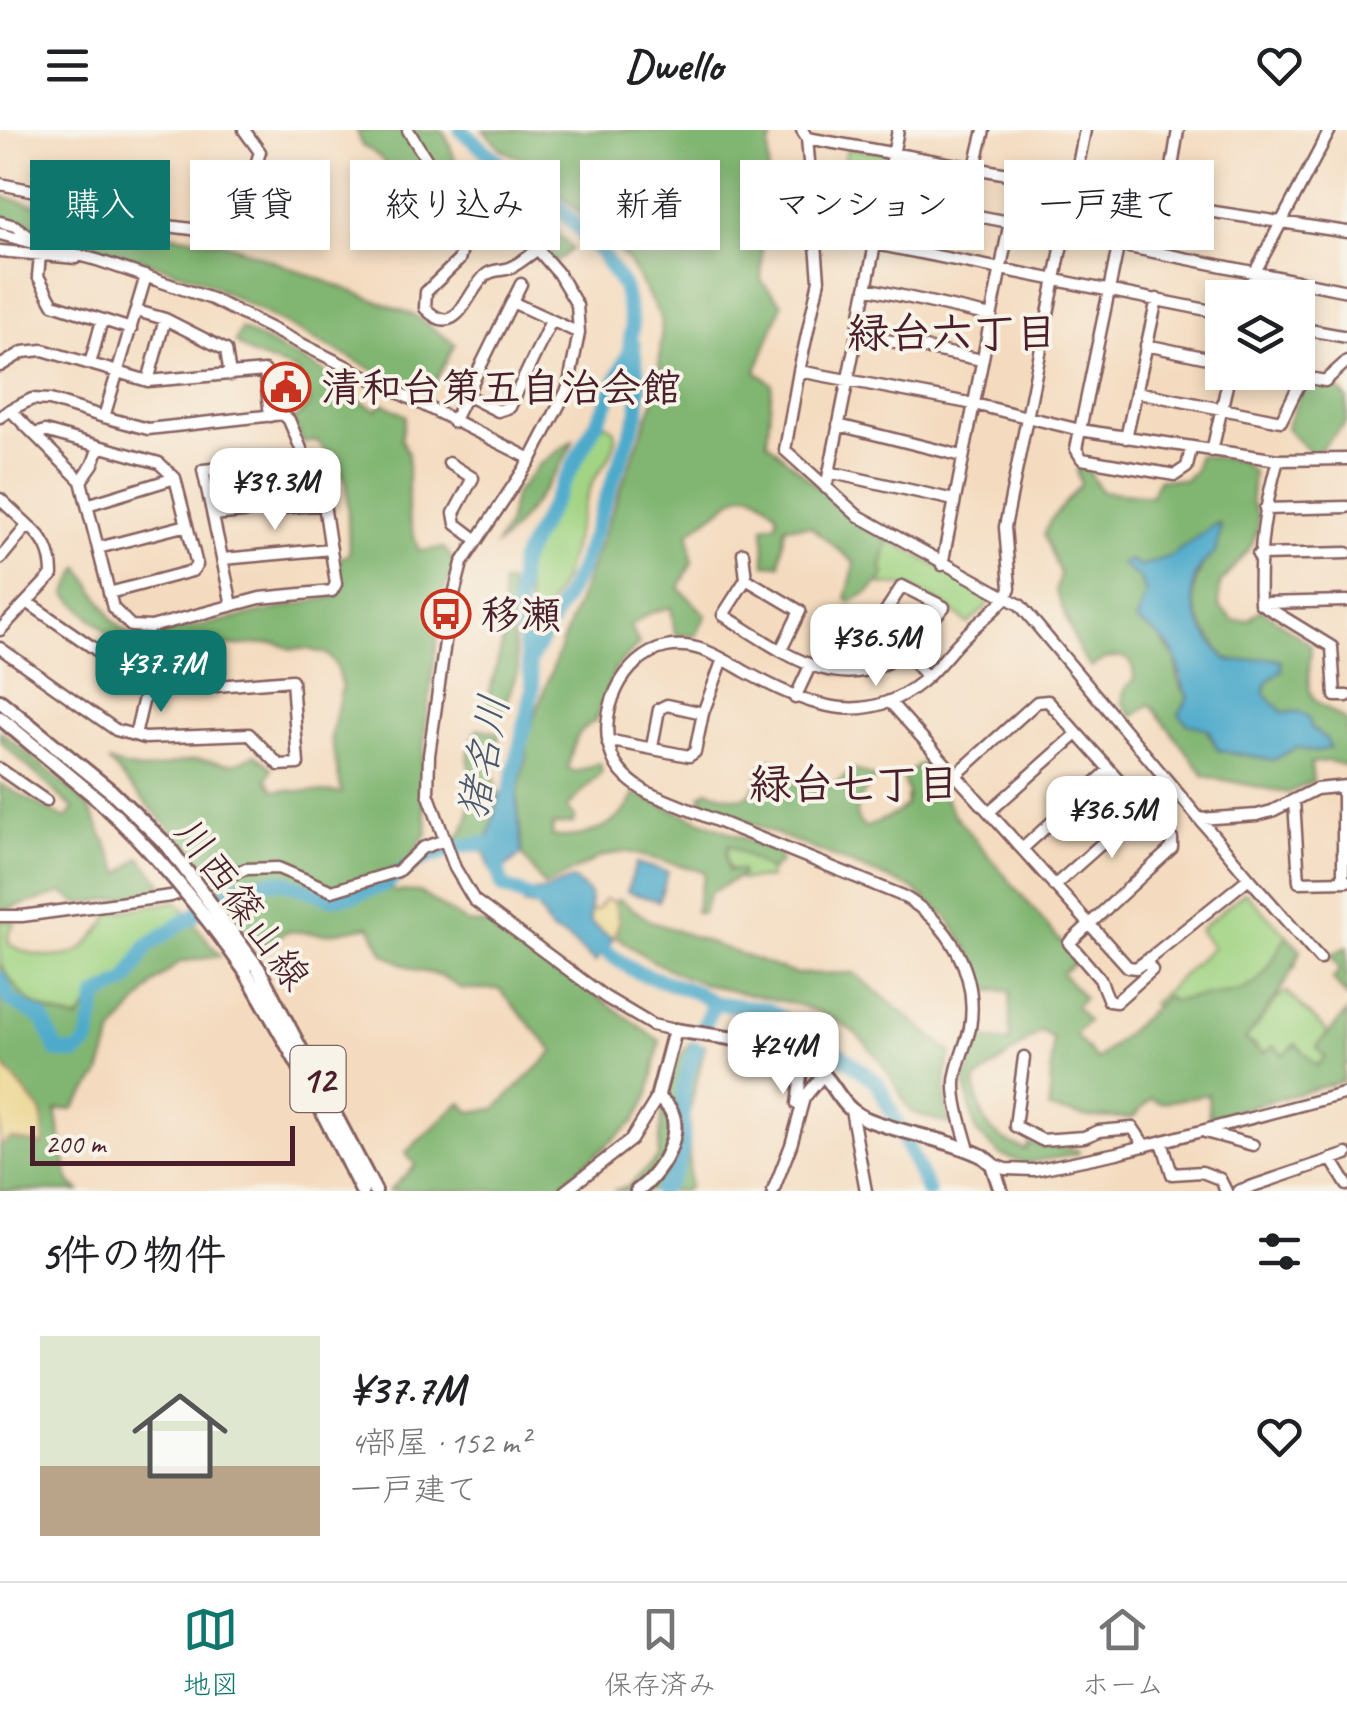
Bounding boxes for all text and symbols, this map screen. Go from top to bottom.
text: Dwello [625,37,722,94]
icon: menu [40,38,95,93]
icon: heart [1252,38,1307,93]
chip: 購入 [30,160,170,250]
chip: 賃貸 [190,160,330,250]
chip: 絞り込み [350,160,560,250]
chip: 新着 [580,160,720,250]
chip: マンション [740,160,984,250]
chip: 一戸建て [1004,160,1214,250]
map controls [1205,280,1315,390]
button: layers [1205,280,1315,390]
district label: 緑台六丁目 [847,307,1057,360]
public building icon: 清和台第五自治会館 [260,361,312,413]
place label: 清和台第五自治会館 [321,363,681,413]
pin: ¥39.3M [194,448,356,533]
text: ¥39.3M [232,460,318,501]
bus stop icon: 移瀬 [420,588,472,640]
place label: 移瀬 [481,590,561,640]
pin: ¥36.5M [795,604,957,689]
text: ¥36.5M [832,616,920,657]
pin: ¥37.7M [80,630,242,715]
text: ¥37.7M [117,642,205,683]
water label: 猪名川 [445,690,522,824]
district label: 緑台七丁目 [749,758,959,811]
pin: ¥36.5M [1031,776,1193,861]
text: ¥36.5M [1068,788,1156,829]
street label: 川西篠山線 [163,809,321,1000]
pin: ¥24M [724,1012,842,1097]
text: ¥24M [750,1024,816,1065]
road number: 12 [290,1046,346,1112]
scale bar [30,1121,295,1166]
text: 200 m [45,1126,105,1161]
icon: filters [1252,1224,1307,1279]
text: 5件の物件 [40,1229,226,1282]
text: ¥37.7M [350,1363,464,1416]
icon: home [120,1376,240,1496]
icon: heart [1252,1409,1307,1464]
text: 4部屋 · 152 m² [350,1422,529,1463]
text: 一戸建て [350,1469,478,1510]
tab: 地図 [183,1602,239,1702]
tab: 保存済み [604,1602,716,1702]
tab: ホーム [1081,1602,1164,1702]

